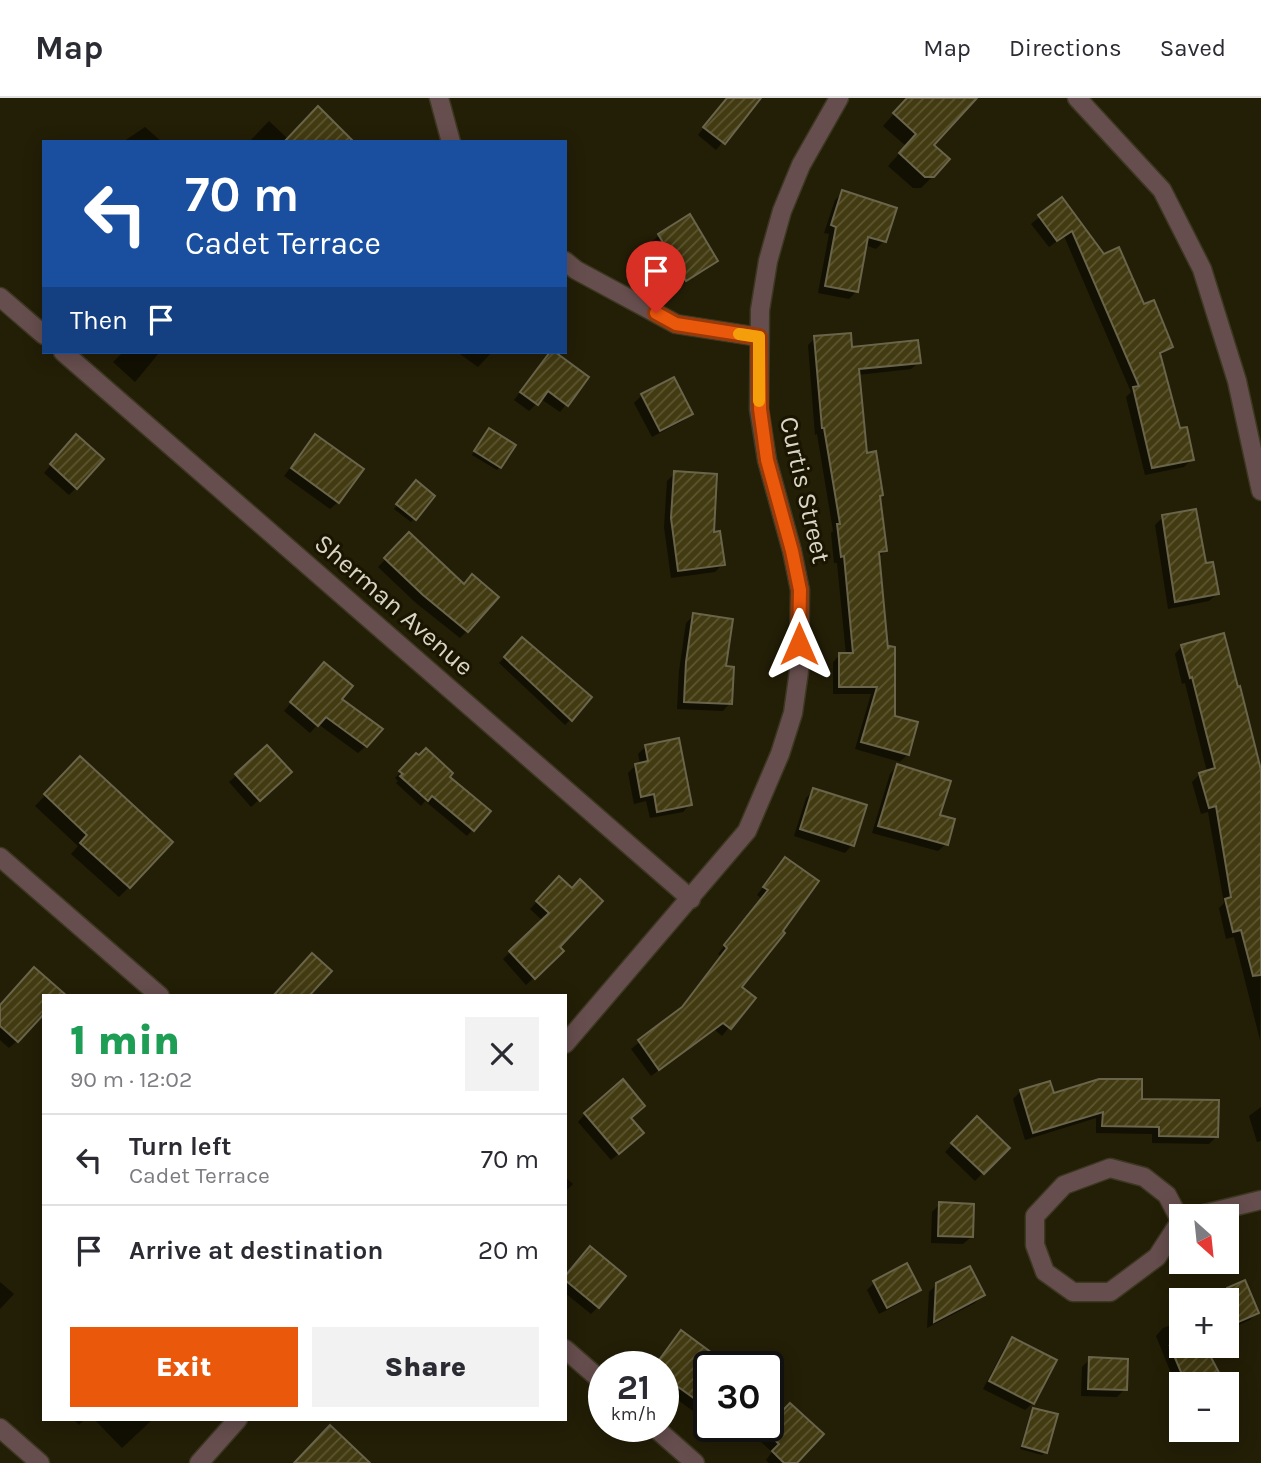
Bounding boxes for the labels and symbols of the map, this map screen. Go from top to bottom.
pin [626,241,686,313]
street label: Curtis Street [773,414,837,567]
street label: Sherman Avenue [308,528,480,682]
position arrow [762,607,836,681]
north arrow [1169,1204,1239,1274]
speed limit sign: 30 [693,1351,784,1442]

